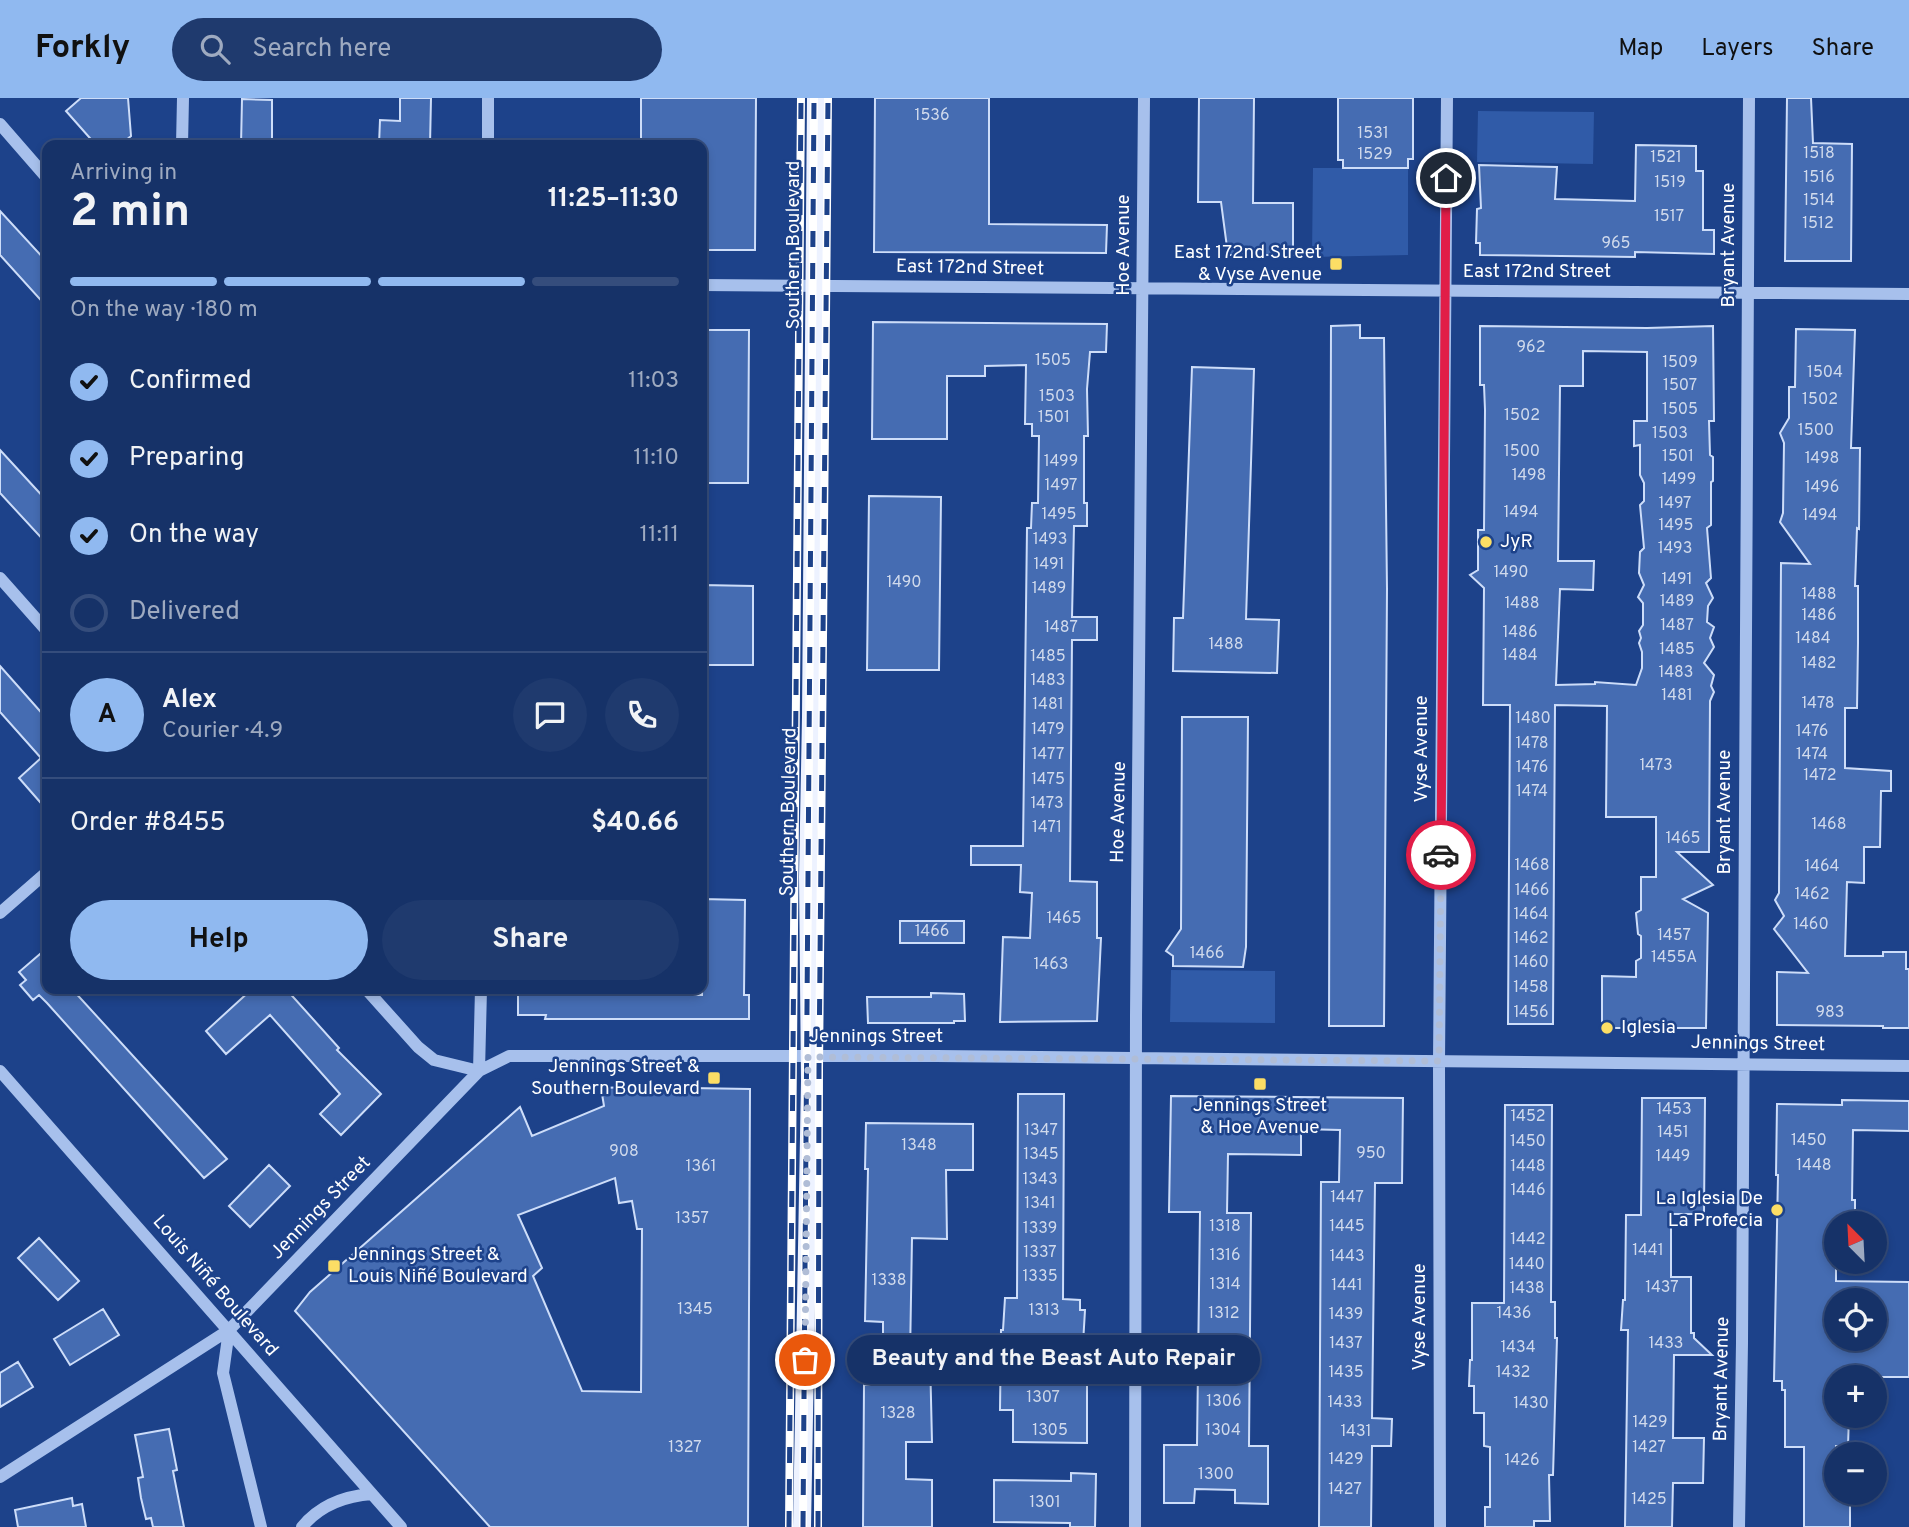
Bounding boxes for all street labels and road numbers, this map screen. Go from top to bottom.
street label: Southern Boulevard [782,161,806,329]
street label: Bryant Avenue [1717,183,1741,307]
street label: Hoe Avenue [1112,194,1136,296]
street label: East 172nd Street [896,255,1044,281]
street label: East 172nd Street [1463,260,1611,284]
street label: Vyse Avenue [1410,695,1434,803]
street label: Southern Boulevard [776,727,802,897]
street label: Bryant Avenue [1713,750,1737,874]
street label: Hoe Avenue [1106,761,1132,863]
street label: Jennings Street [809,1025,943,1049]
street label: Jennings Street [1690,1031,1826,1057]
street label: Jennings Street [266,1151,376,1265]
street label: Louis Niñé Boulevard [147,1210,283,1362]
street label: Vyse Avenue [1408,1263,1432,1371]
street label: Bryant Avenue [1709,1316,1735,1442]

